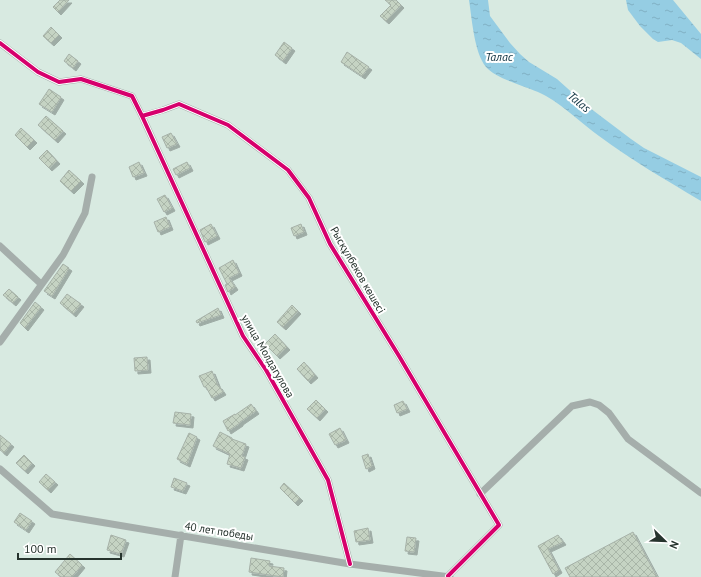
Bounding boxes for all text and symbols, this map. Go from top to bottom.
water label: Талас [485,49,514,64]
water label: Talas [565,88,594,115]
street label: Рысқұлбеков көшесі [327,224,389,316]
street label: улица Молдагулова [238,312,298,400]
street label: 40 лет победы [184,519,254,543]
north arrow [645,521,685,561]
scale bar [18,535,121,561]
text: N [666,539,682,551]
text: 100 m [24,541,57,556]

